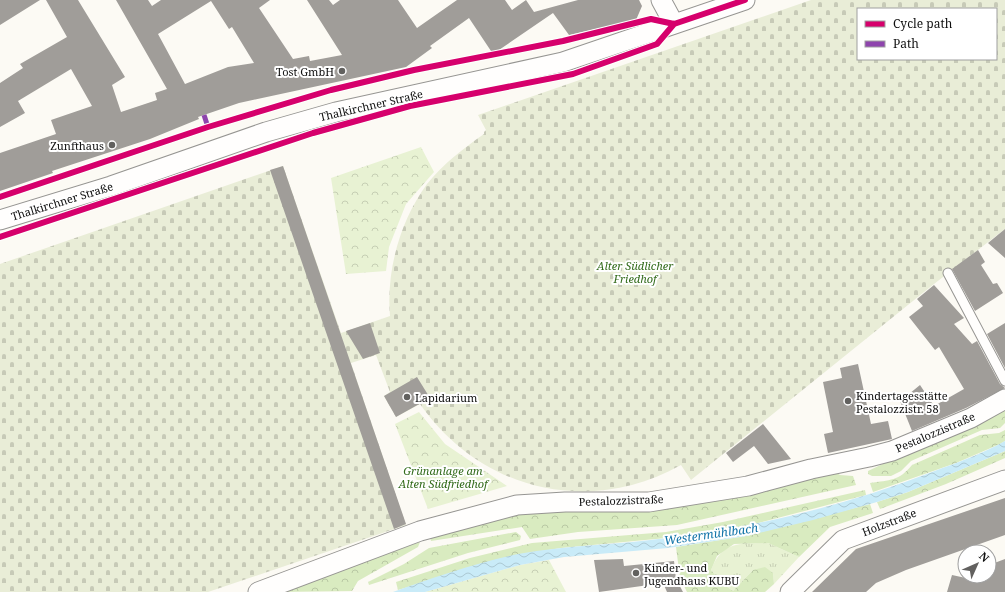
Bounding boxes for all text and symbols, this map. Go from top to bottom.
legend [857,8,997,60]
text: Cycle path [893,15,953,32]
text: Path [893,35,919,52]
place label: Tost GmbH [276,64,334,79]
marker: Tost GmbH [337,66,347,76]
street label: Thalkirchner Straße [318,86,424,124]
place label: Zunfthaus [50,138,104,153]
marker: Zunfthaus [107,140,117,150]
street label: Thalkirchner Straße [9,178,115,224]
park label: Alter Südlicher Friedhof [596,258,674,286]
place label: Kindertagesstätte Pestalozzistr. 58 [856,388,948,416]
place label: Lapidarium [415,390,478,405]
marker: Lapidarium [402,392,412,402]
marker: Kindertagesstätte Pestalozzistr. 58 [843,396,853,406]
street label: Pestalozzistraße [893,408,977,456]
park label: Grünanlage am Alten Südfriedhof [397,463,490,491]
street label: Pestalozzistraße [578,491,664,509]
street label: Holzstraße [860,505,918,539]
water label: Westermühlbach [663,519,759,549]
north arrow [957,544,997,584]
text: N [976,548,993,565]
place label: Kinder- und Jugendhaus KUBU [643,560,739,588]
marker: Kinder- und Jugendhaus KUBU [631,568,641,578]

